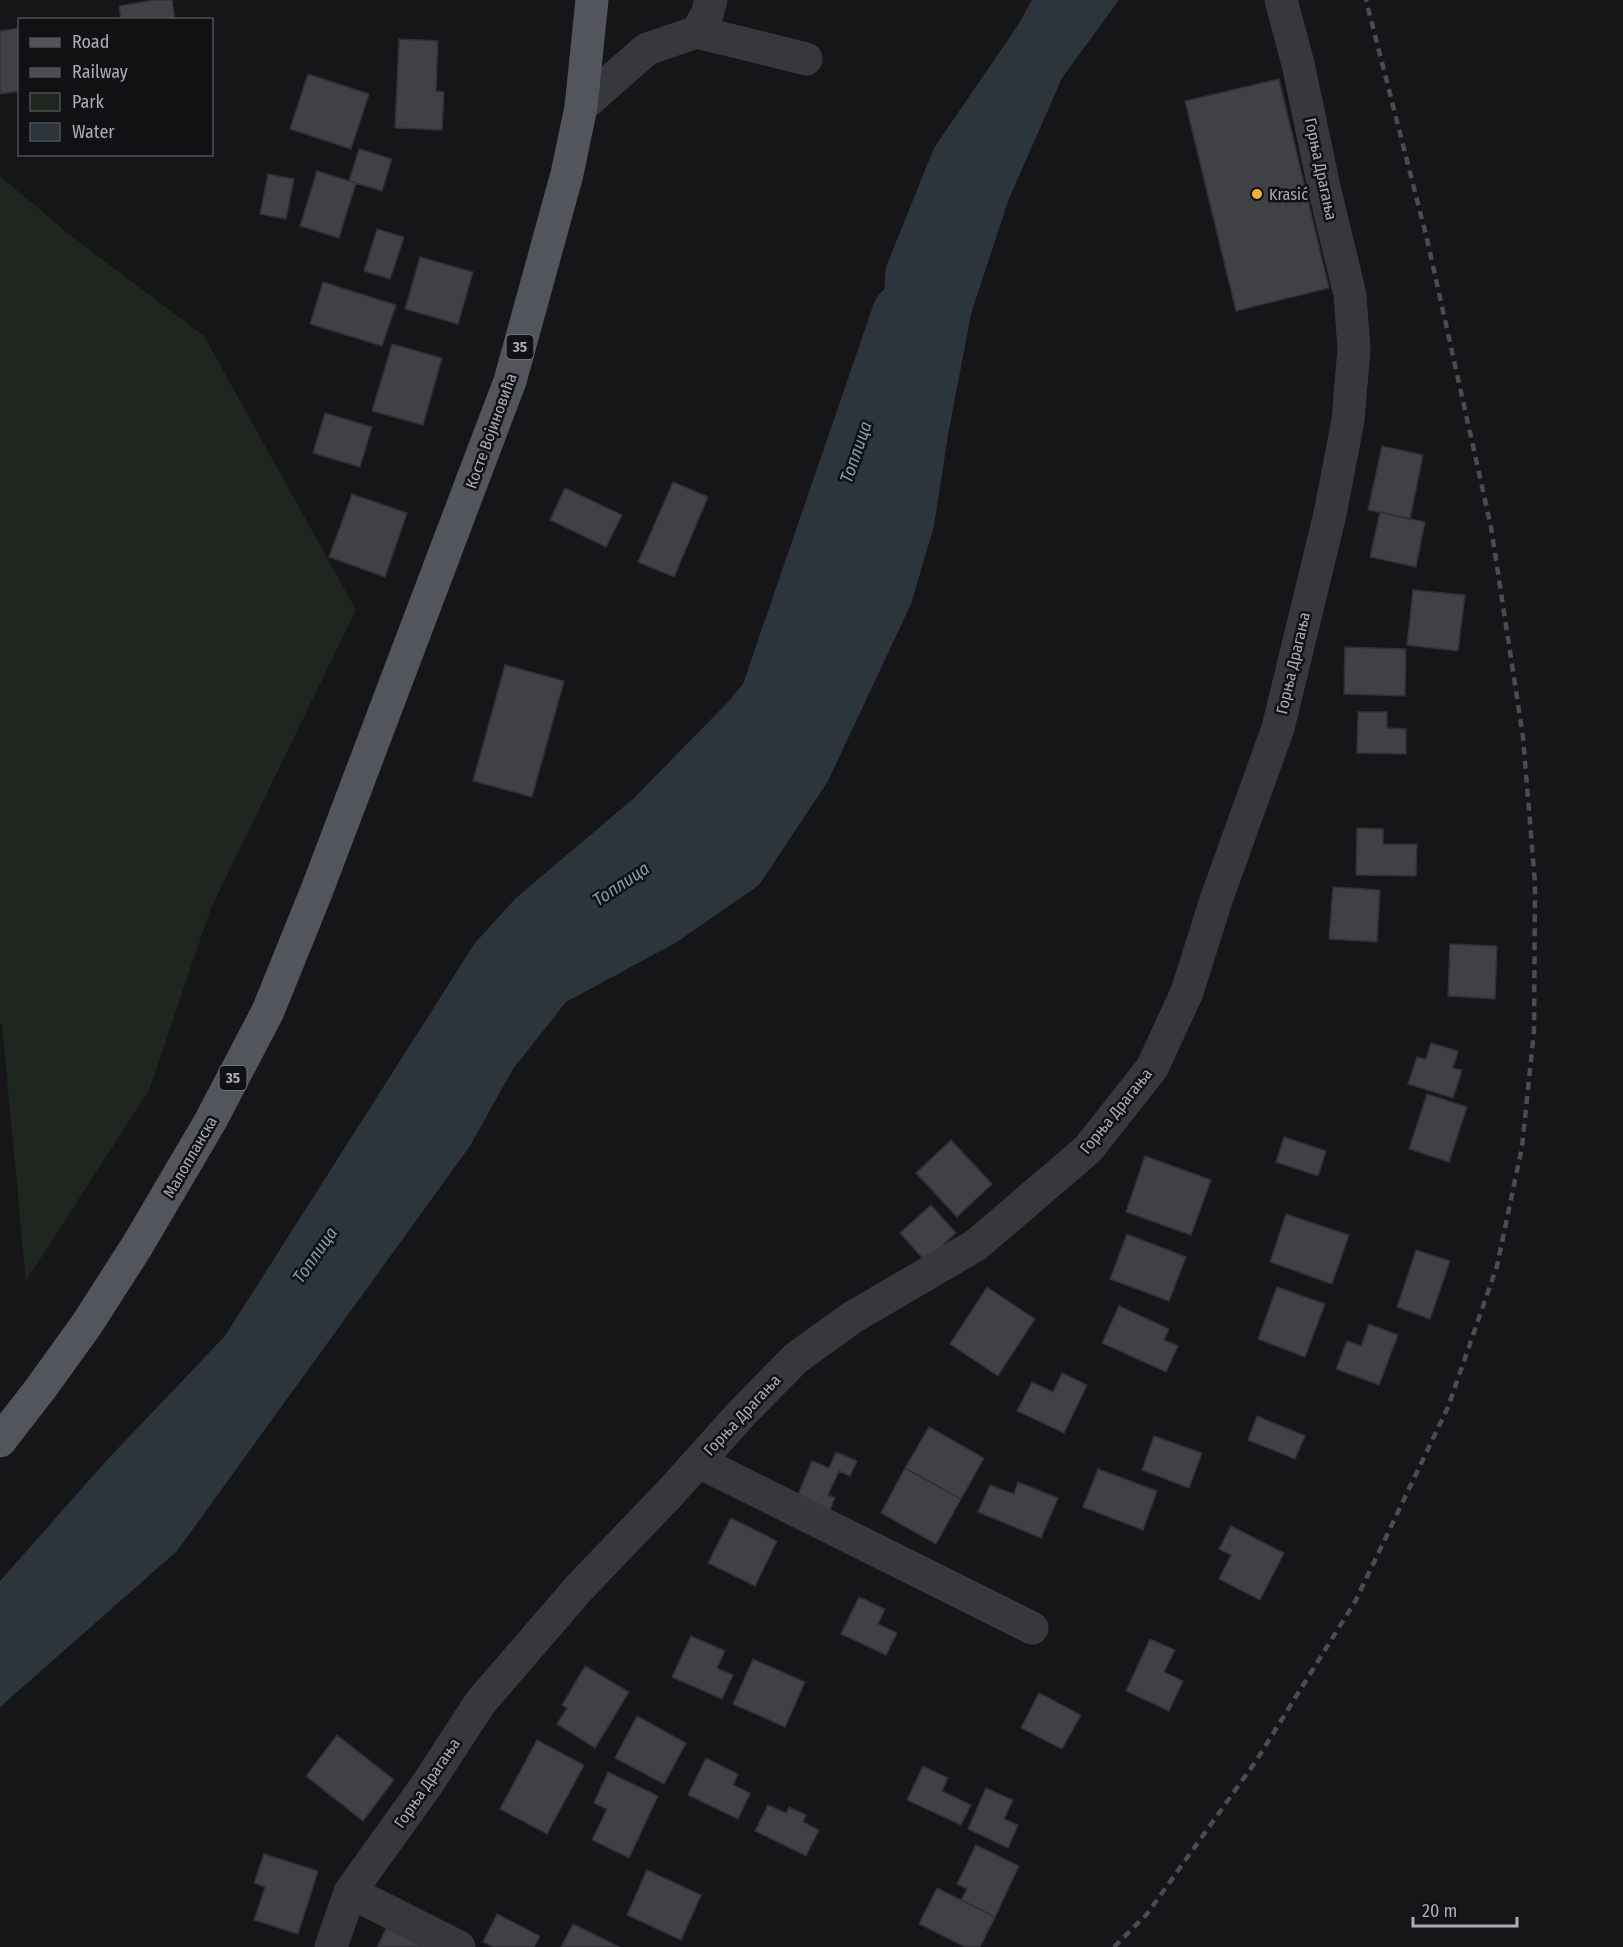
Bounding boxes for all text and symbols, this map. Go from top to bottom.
legend [18,18,213,156]
text: Road [72,31,109,53]
text: Railway [72,61,128,83]
text: Park [72,91,105,113]
street label: Горња Драгања [1301,116,1341,222]
text: Water [72,121,115,143]
place label: Krasić [1269,185,1308,204]
marker: Krasić [1250,187,1264,201]
road number: 35 [506,335,534,359]
street label: Косте Војиновића [461,371,521,491]
water label: Топлица [835,418,877,486]
street label: Горња Драгања [1272,610,1314,716]
water label: Топлица [589,857,653,911]
street label: Горња Драгања [1076,1064,1156,1157]
road number: 35 [220,1066,246,1090]
street label: Малопланска [159,1113,221,1201]
water label: Топлица [288,1223,342,1287]
street label: Горња Драгања [700,1370,785,1460]
street label: Горња Драгања [390,1734,464,1831]
scale bar [1413,1890,1516,1928]
text: 20 m [1422,1900,1457,1922]

